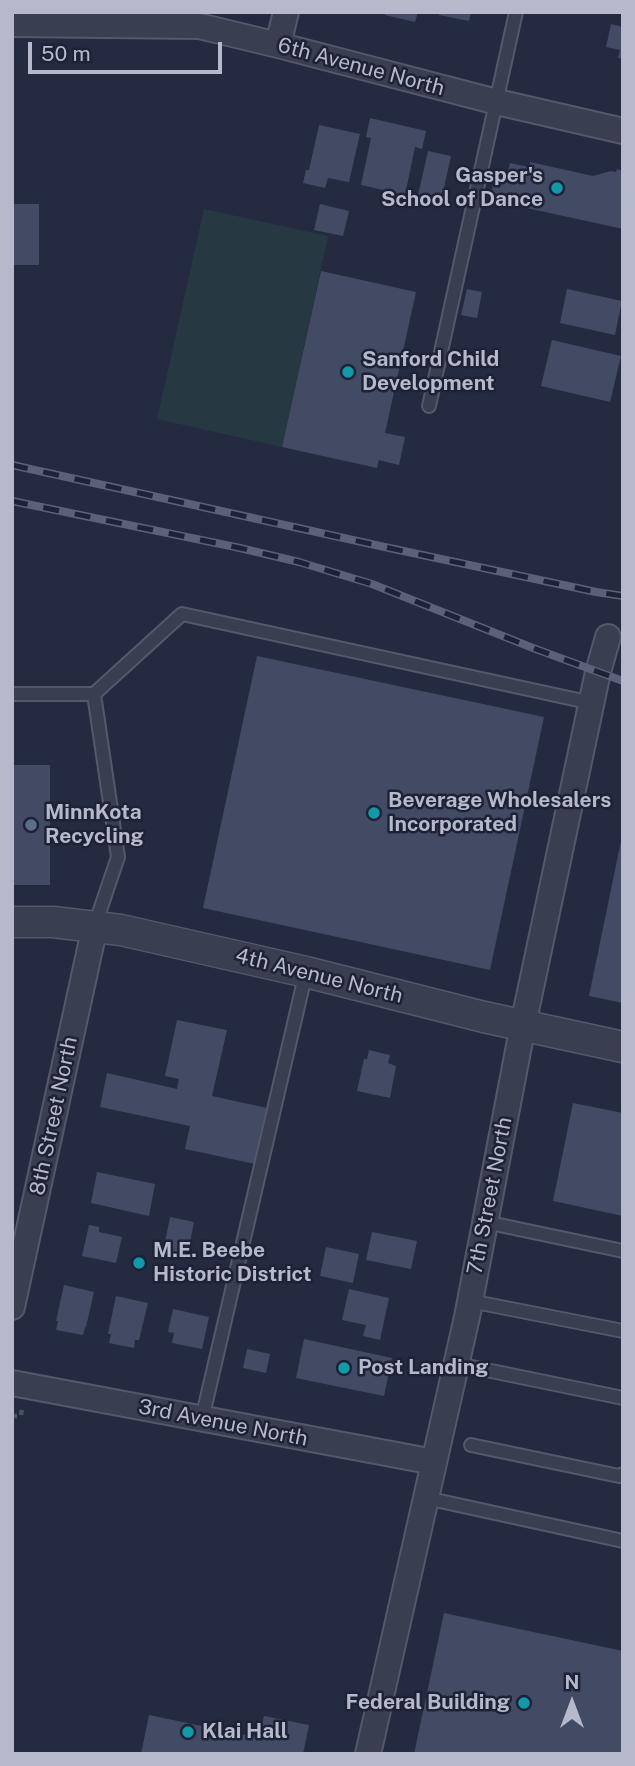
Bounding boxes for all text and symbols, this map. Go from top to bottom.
scale bar [32,28,226,72]
street label: 6th Avenue North [275,33,447,101]
text: 50 m [41,41,91,66]
place label: Gasper's School of Dance [381,163,543,213]
marker: Gasper's School of Dance [549,180,565,196]
place label: Sanford Child Development [362,347,499,397]
marker: Sanford Child Development [340,364,356,380]
place label: Beverage Wholesalers Incorporated [388,788,611,838]
place label: MinnKota Recycling [45,800,144,850]
marker: Beverage Wholesalers Incorporated [366,805,382,821]
marker: MinnKota Recycling [23,817,39,833]
street label: 4th Avenue North [233,943,405,1009]
street label: 8th Street North [25,1035,83,1197]
street label: 7th Street North [462,1115,518,1277]
place label: M.E. Beebe Historic District [153,1238,311,1288]
marker: M.E. Beebe Historic District [131,1255,147,1271]
place label: Post Landing [358,1355,488,1381]
marker: Post Landing [336,1360,352,1376]
street label: 3rd Avenue North [136,1394,310,1452]
north arrow [537,1668,607,1738]
text: N [565,1671,579,1693]
place label: Federal Building [346,1690,510,1716]
marker: Federal Building [516,1695,532,1711]
place label: Klai Hall [202,1719,288,1745]
marker: Klai Hall [180,1724,196,1740]

